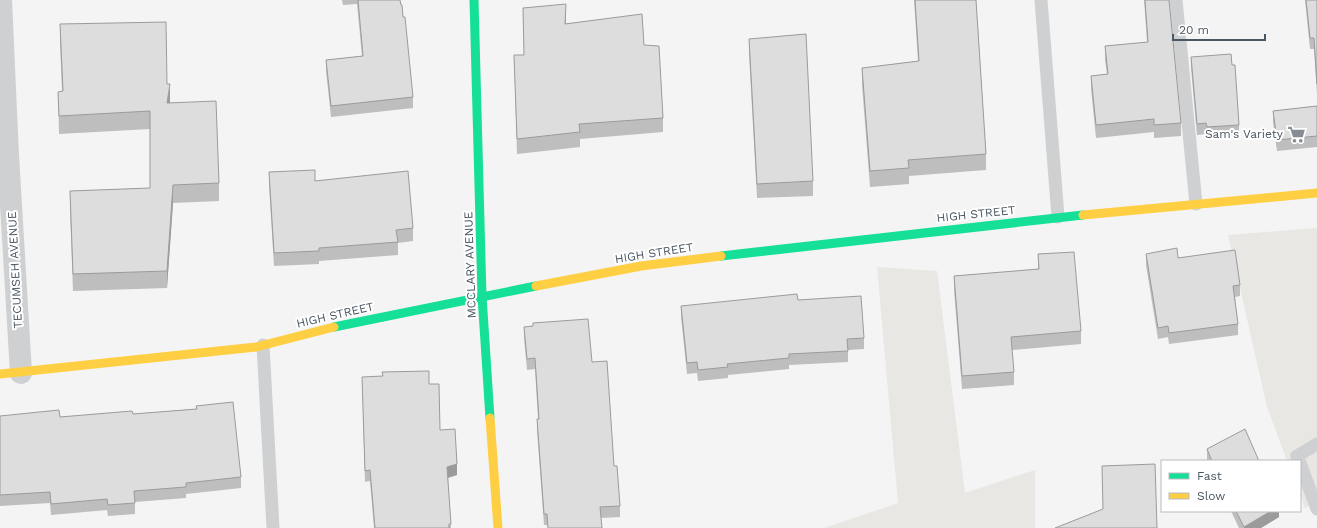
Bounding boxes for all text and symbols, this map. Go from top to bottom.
scale bar [1173,16,1265,42]
text: 20 m [1179,23,1209,37]
supermarket icon: Sam's Variety [1286,124,1306,144]
place label: Sam's Variety [1205,127,1284,141]
street label: HIGH STREET [936,203,1016,225]
street label: TECUMSEH AVENUE [5,211,25,329]
street label: MCCLARY AVENUE [461,211,479,319]
street label: HIGH STREET [614,240,694,266]
street label: HIGH STREET [295,299,375,331]
legend [1161,460,1301,512]
text: Fast [1197,469,1222,483]
text: Slow [1197,489,1225,503]

